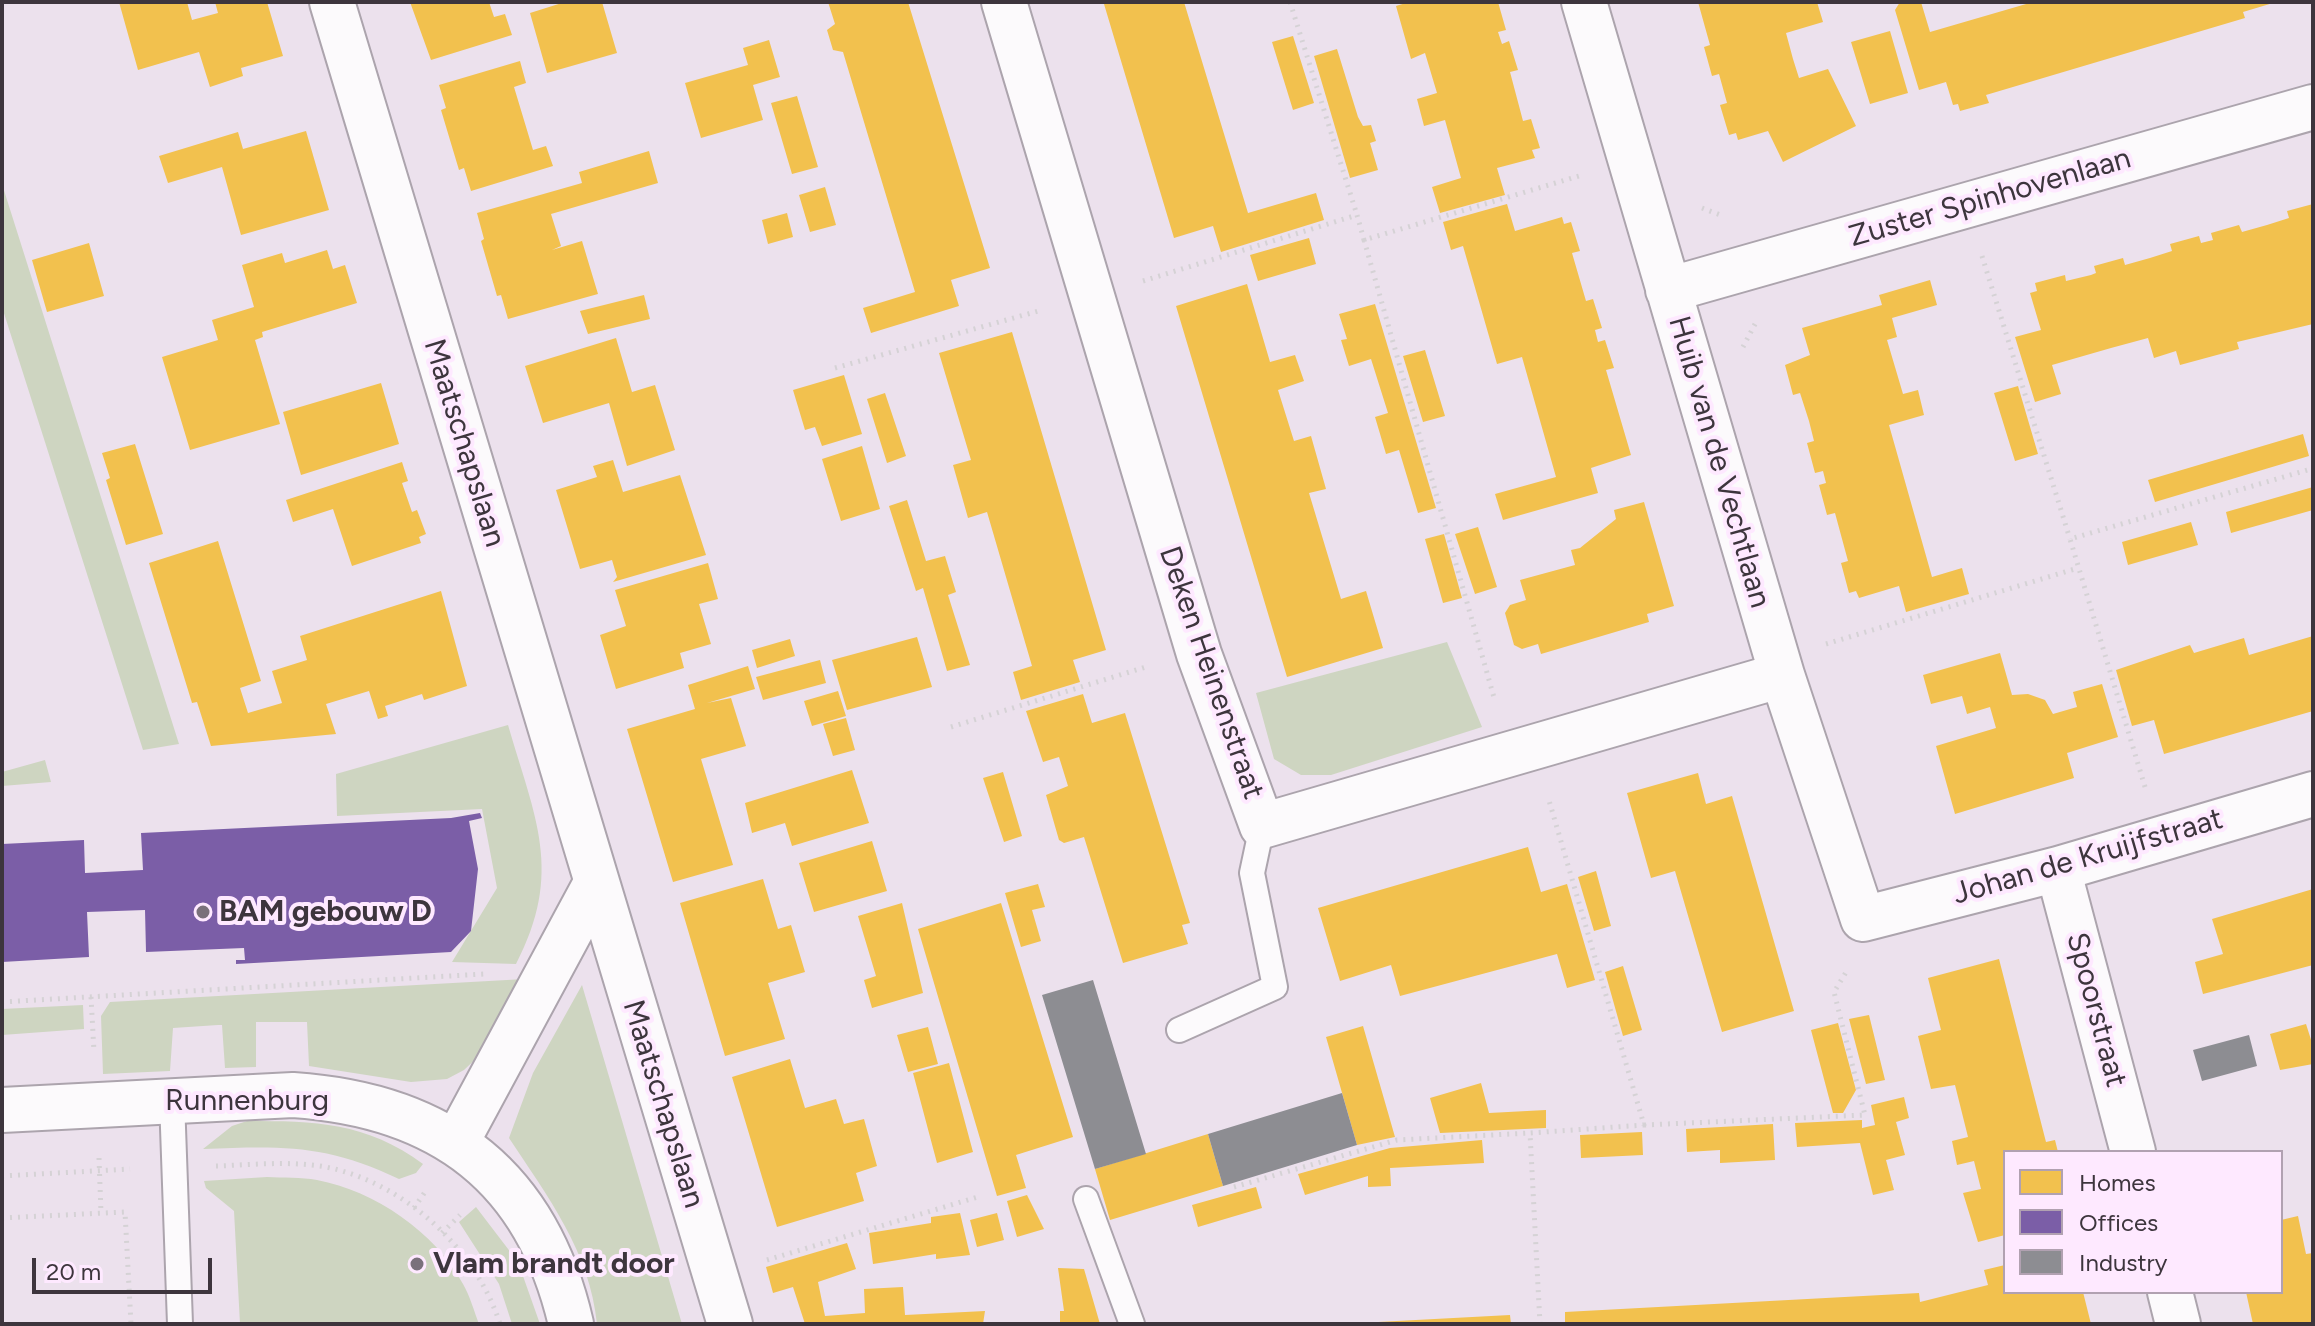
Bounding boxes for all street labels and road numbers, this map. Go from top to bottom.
street label: Zuster Spinhovenlaan [1845,141,2135,255]
street label: Huib van de Vechtlaan [1660,312,1778,612]
street label: Maatschapslaan [415,335,513,551]
street label: Deken Heinenstraat [1151,542,1271,804]
street label: Johan de Kruijfstraat [1949,801,2227,913]
street label: Spoorstraat [2058,929,2134,1091]
street label: Maatschapslaan [614,996,712,1212]
street label: Runnenburg [165,1083,329,1119]

